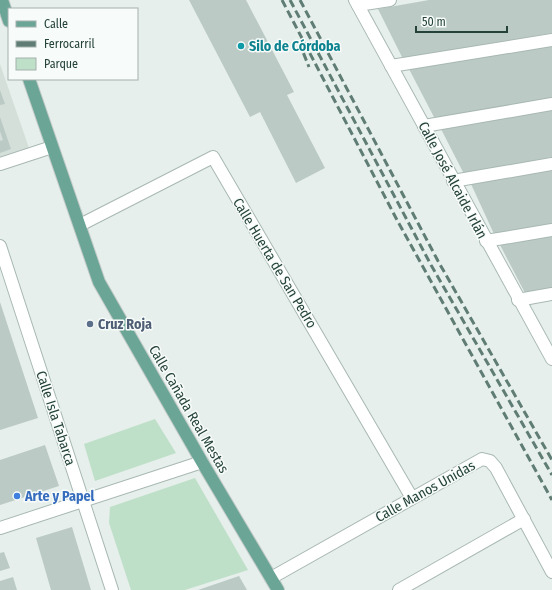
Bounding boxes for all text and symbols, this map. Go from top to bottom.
legend [8,8,138,80]
scale bar [416,8,507,34]
text: 50 m [422,15,446,29]
text: Calle [44,17,68,31]
text: Ferrocarril [44,37,95,51]
place label: Silo de Córdoba [249,38,341,55]
marker: Silo de Córdoba [236,41,246,51]
text: Parque [44,57,78,71]
street label: Calle José Alcaide Irlán [415,119,491,242]
street label: Calle Huerta de San Pedro [229,195,320,331]
place label: Cruz Roja [98,316,152,333]
marker: Cruz Roja [85,319,95,329]
street label: Calle Cañada Real Mestas [145,342,232,476]
street label: Calle Isla Tabarca [32,369,79,468]
street label: Calle Manos Unidas [372,457,478,526]
place label: Arte y Papel [24,488,95,505]
marker: Arte y Papel [12,491,22,501]

